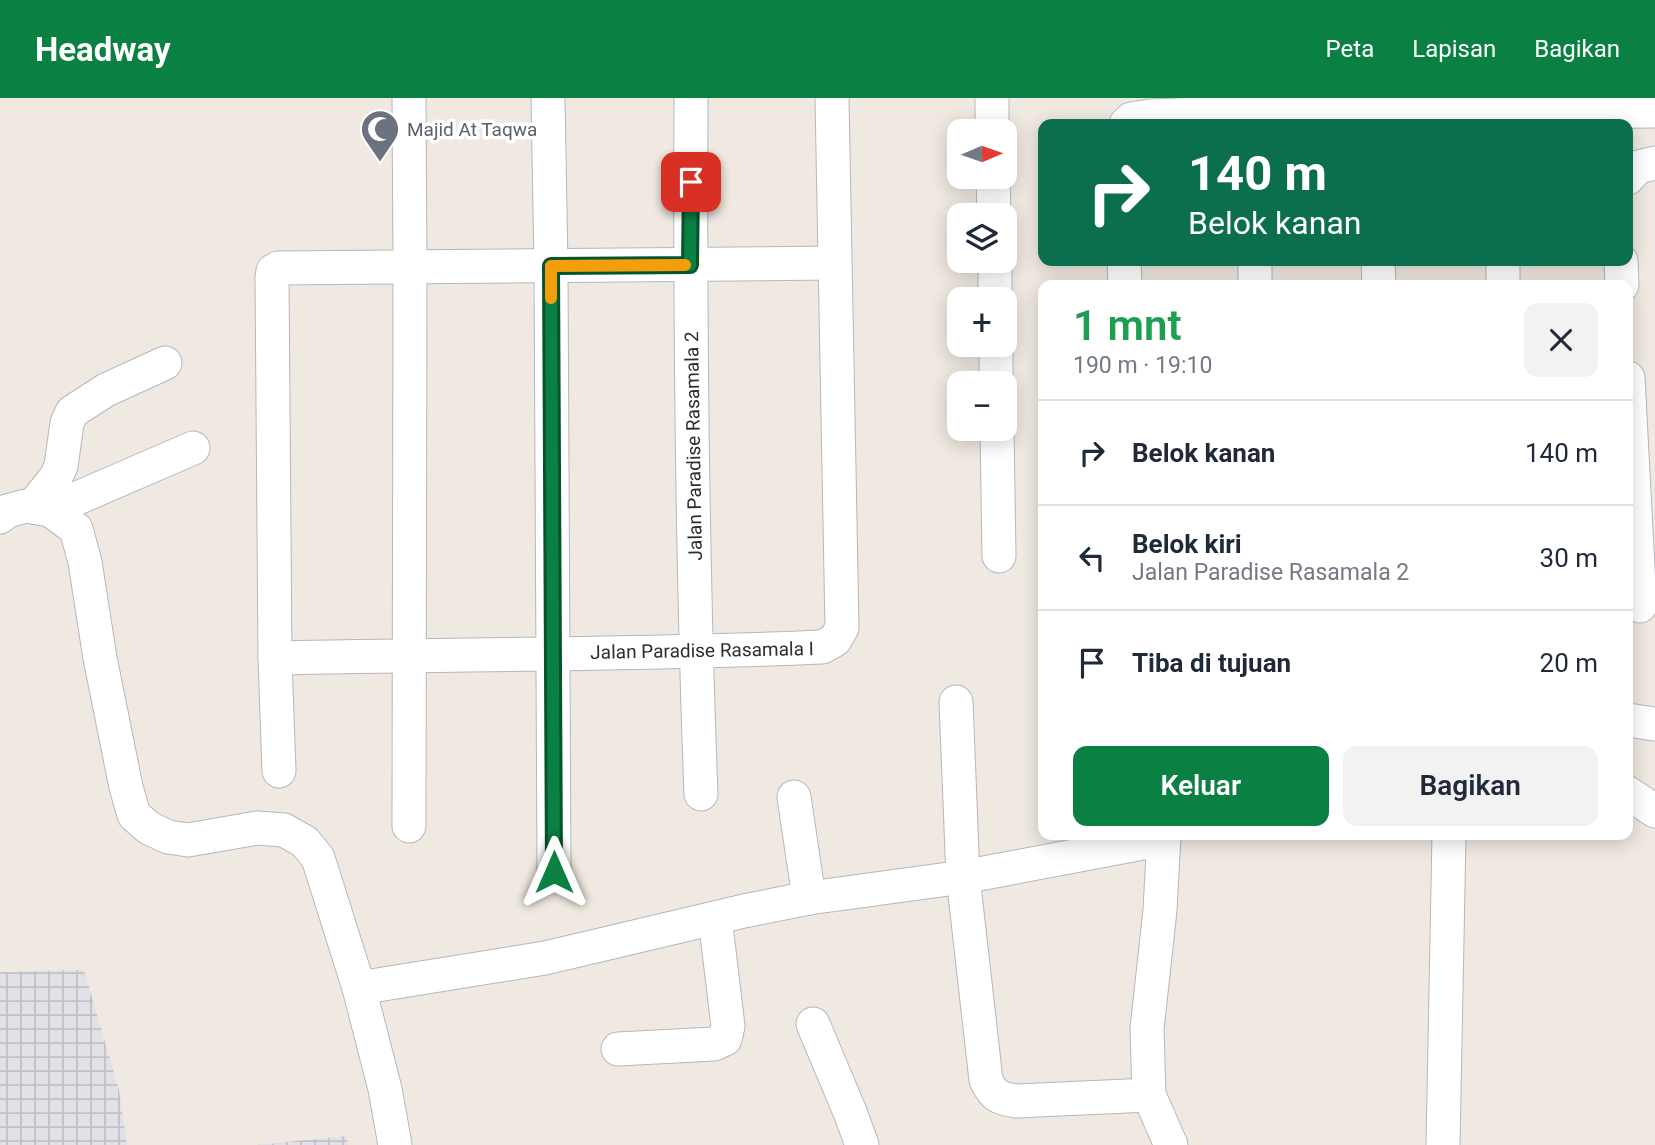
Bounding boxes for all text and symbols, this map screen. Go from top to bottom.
text: Headway [35,30,171,69]
text: Peta [1326,35,1374,63]
text: Lapisan [1412,35,1496,63]
text: Bagikan [1534,35,1620,63]
mosque icon: Majid At Taqwa [359,108,401,163]
place label: Majid At Taqwa [407,118,537,141]
north arrow [947,119,1017,189]
map controls [947,119,1017,441]
text: 140 m [1188,145,1327,202]
icon: right [1073,147,1164,238]
pin [661,152,721,212]
icon: arrive [672,163,710,201]
button: layers [947,203,1017,273]
text: Belok kanan [1188,204,1361,242]
button: + [947,287,1017,357]
text: 1 mnt [1073,301,1182,350]
button: close [1524,303,1598,377]
street label: Jalan Paradise Rasamala 2 [680,331,707,561]
text: 190 m · 19:10 [1073,352,1212,379]
button: − [947,371,1017,441]
icon: right [1073,434,1111,472]
text: Belok kanan [1132,438,1275,468]
text: 140 m [1525,438,1598,468]
text: Belok kiri [1132,529,1242,559]
icon: left [1073,539,1111,577]
text: 30 m [1540,543,1598,573]
text: Jalan Paradise Rasamala 2 [1132,559,1409,586]
street label: Jalan Paradise Rasamala I [590,637,814,664]
icon: arrive [1073,644,1111,682]
text: Tiba di tujuan [1132,648,1291,678]
text: 20 m [1540,648,1598,678]
button: Keluar [1073,746,1329,826]
button: Bagikan [1343,746,1598,826]
position arrow [517,835,591,909]

